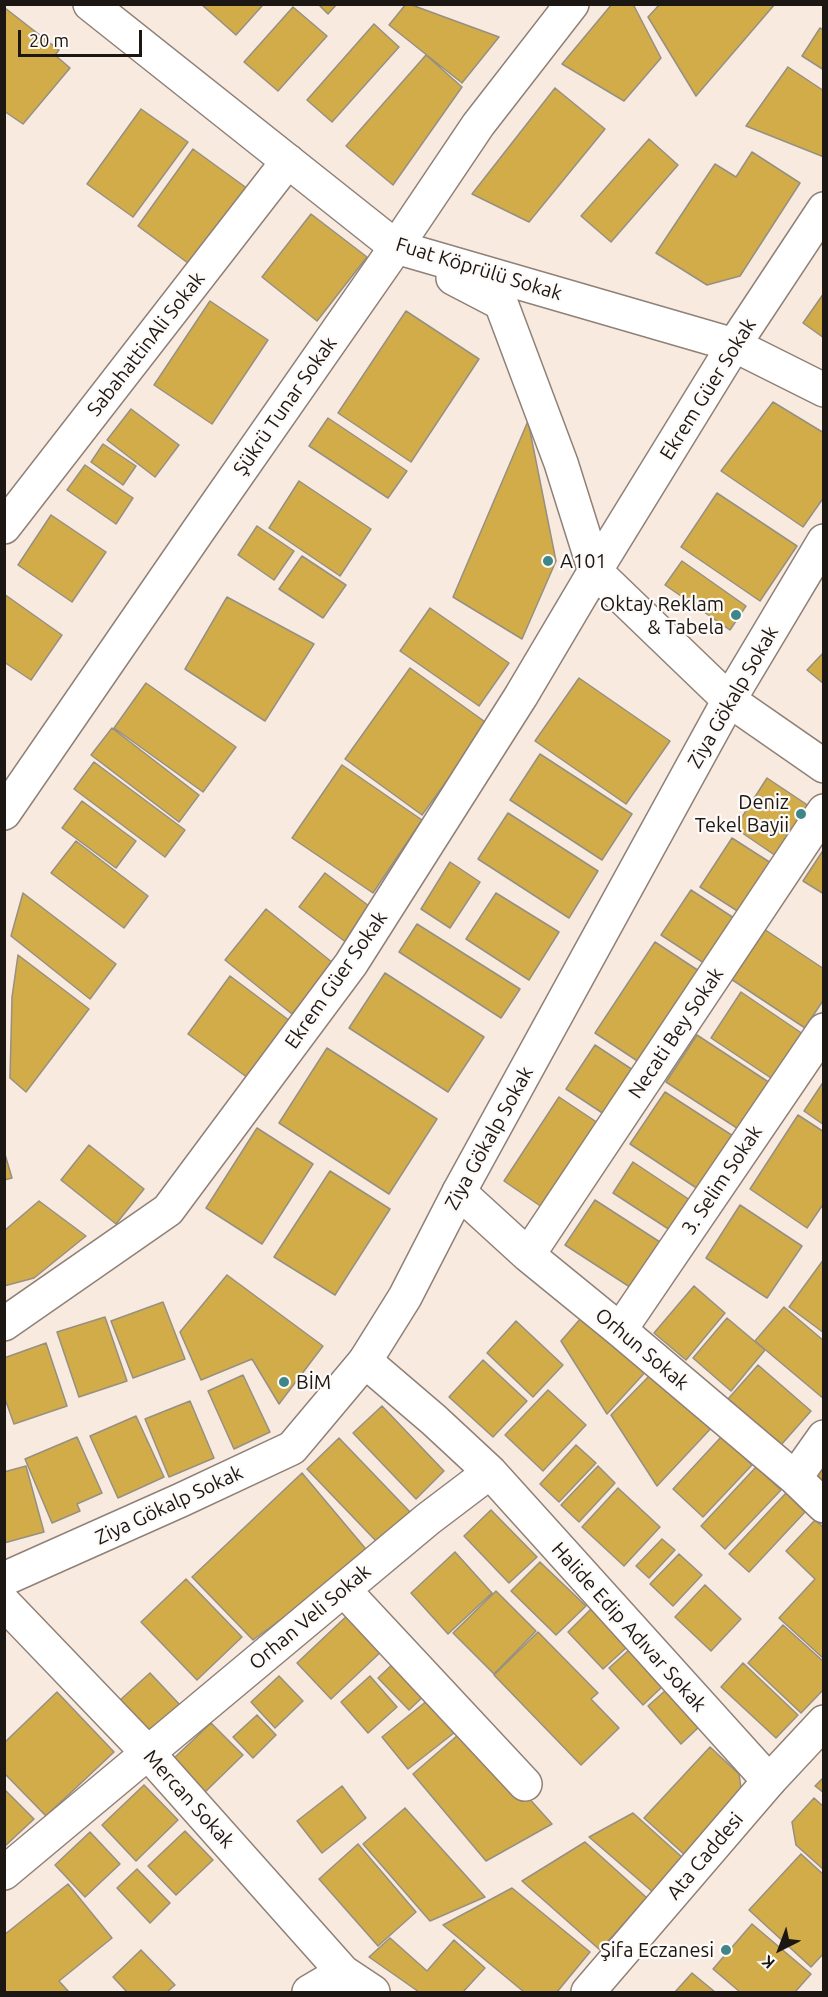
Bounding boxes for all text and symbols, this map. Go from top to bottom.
scale bar [21,18,146,56]
text: 20 m [29,30,69,50]
street label: Fuat Köprülü Sokak [393,232,565,306]
street label: SabahattinAli Sokak [82,267,210,421]
street label: Ekrem Güer Sokak [655,314,761,464]
street label: Şükrü Tunar Sokak [228,332,342,480]
place label: A101 [560,549,607,573]
marker: A101 [541,554,555,568]
place label: Oktay Reklam & Tabela [600,592,724,639]
marker: Oktay Reklam & Tabela [729,608,743,622]
street label: Ziya Gökalp Sokak [683,622,783,772]
place label: Deniz Tekel Bayii [695,790,789,837]
marker: Deniz Tekel Bayii [794,807,808,821]
street label: Ekrem Güer Sokak [280,907,392,1053]
street label: Necati Bey Sokak [623,963,729,1103]
street label: Ziya Gökalp Sokak [440,1062,538,1214]
street label: 3. Selim Sokak [677,1121,767,1239]
street label: Orhun Sokak [590,1303,694,1395]
place label: BİM [296,1370,331,1394]
marker: BİM [277,1375,291,1389]
street label: Ziya Gökalp Sokak [91,1460,247,1550]
street label: Halide Edip Adıvar Sokak [547,1537,711,1717]
street label: Orhan Veli Sokak [244,1559,376,1675]
street label: Mercan Sokak [139,1745,239,1853]
street label: Ata Caddesi [662,1808,748,1904]
north arrow [750,1919,810,1979]
place label: Şifa Eczanesi [600,1938,714,1962]
marker: Şifa Eczanesi [719,1943,733,1957]
text: K [758,1952,778,1973]

